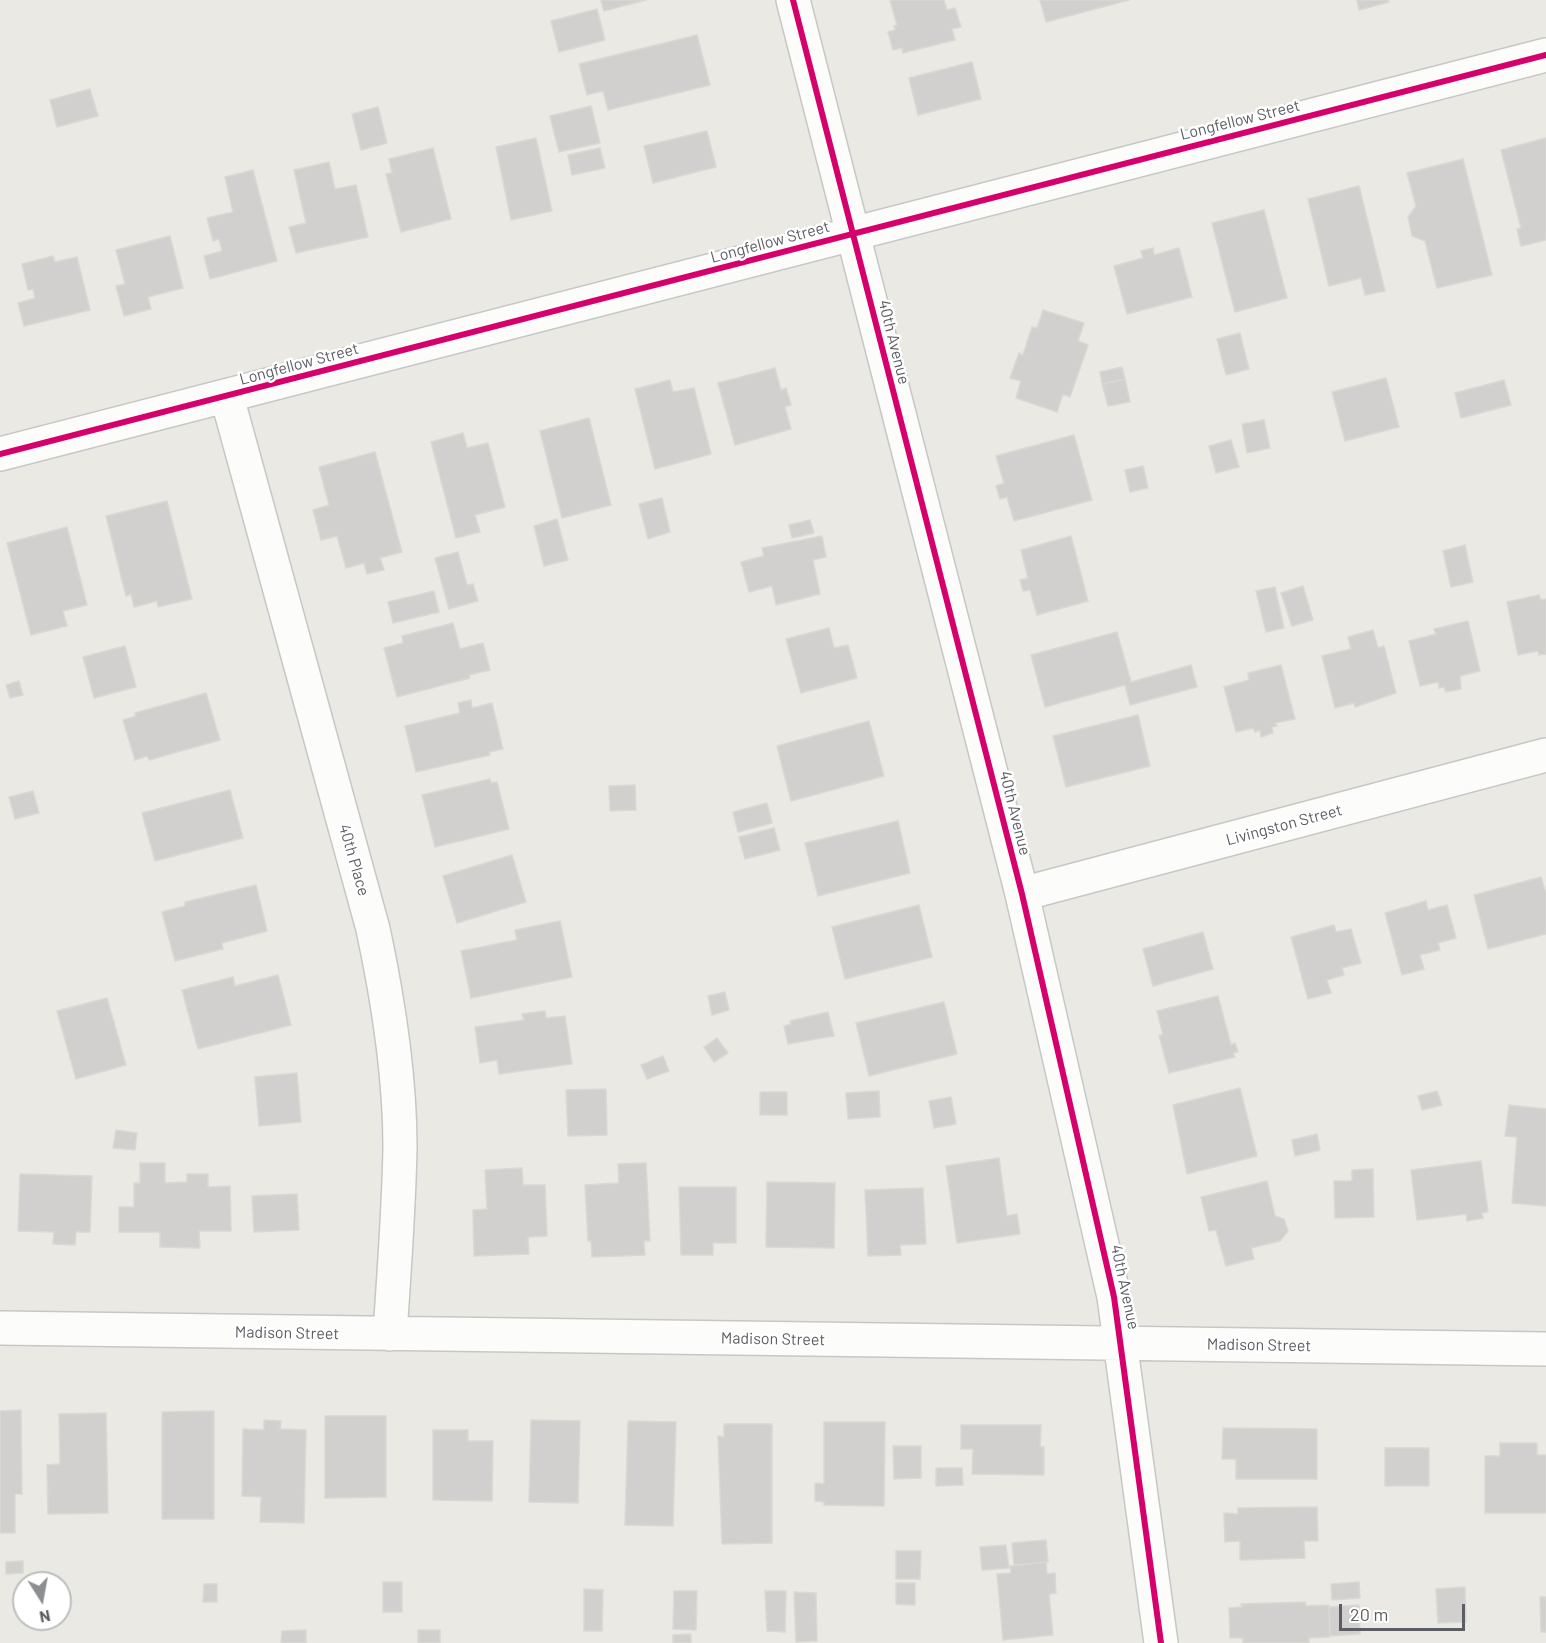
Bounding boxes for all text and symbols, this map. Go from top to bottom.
street label: Longfellow Street [1178,96,1302,144]
street label: Longfellow Street [708,217,832,267]
street label: 40th Avenue [874,298,914,386]
street label: Longfellow Street [237,339,361,389]
street label: 40th Avenue [995,769,1035,857]
street label: Livingston Street [1224,800,1344,850]
street label: 40th Place [335,822,373,898]
street label: 40th Avenue [1107,1243,1143,1331]
street label: Madison Street [235,1322,339,1344]
street label: Madison Street [721,1328,825,1350]
street label: Madison Street [1207,1334,1311,1356]
north arrow [12,1571,72,1631]
scale bar [1342,1592,1468,1630]
text: 20 m [1350,1603,1388,1625]
text: N [38,1607,52,1628]

